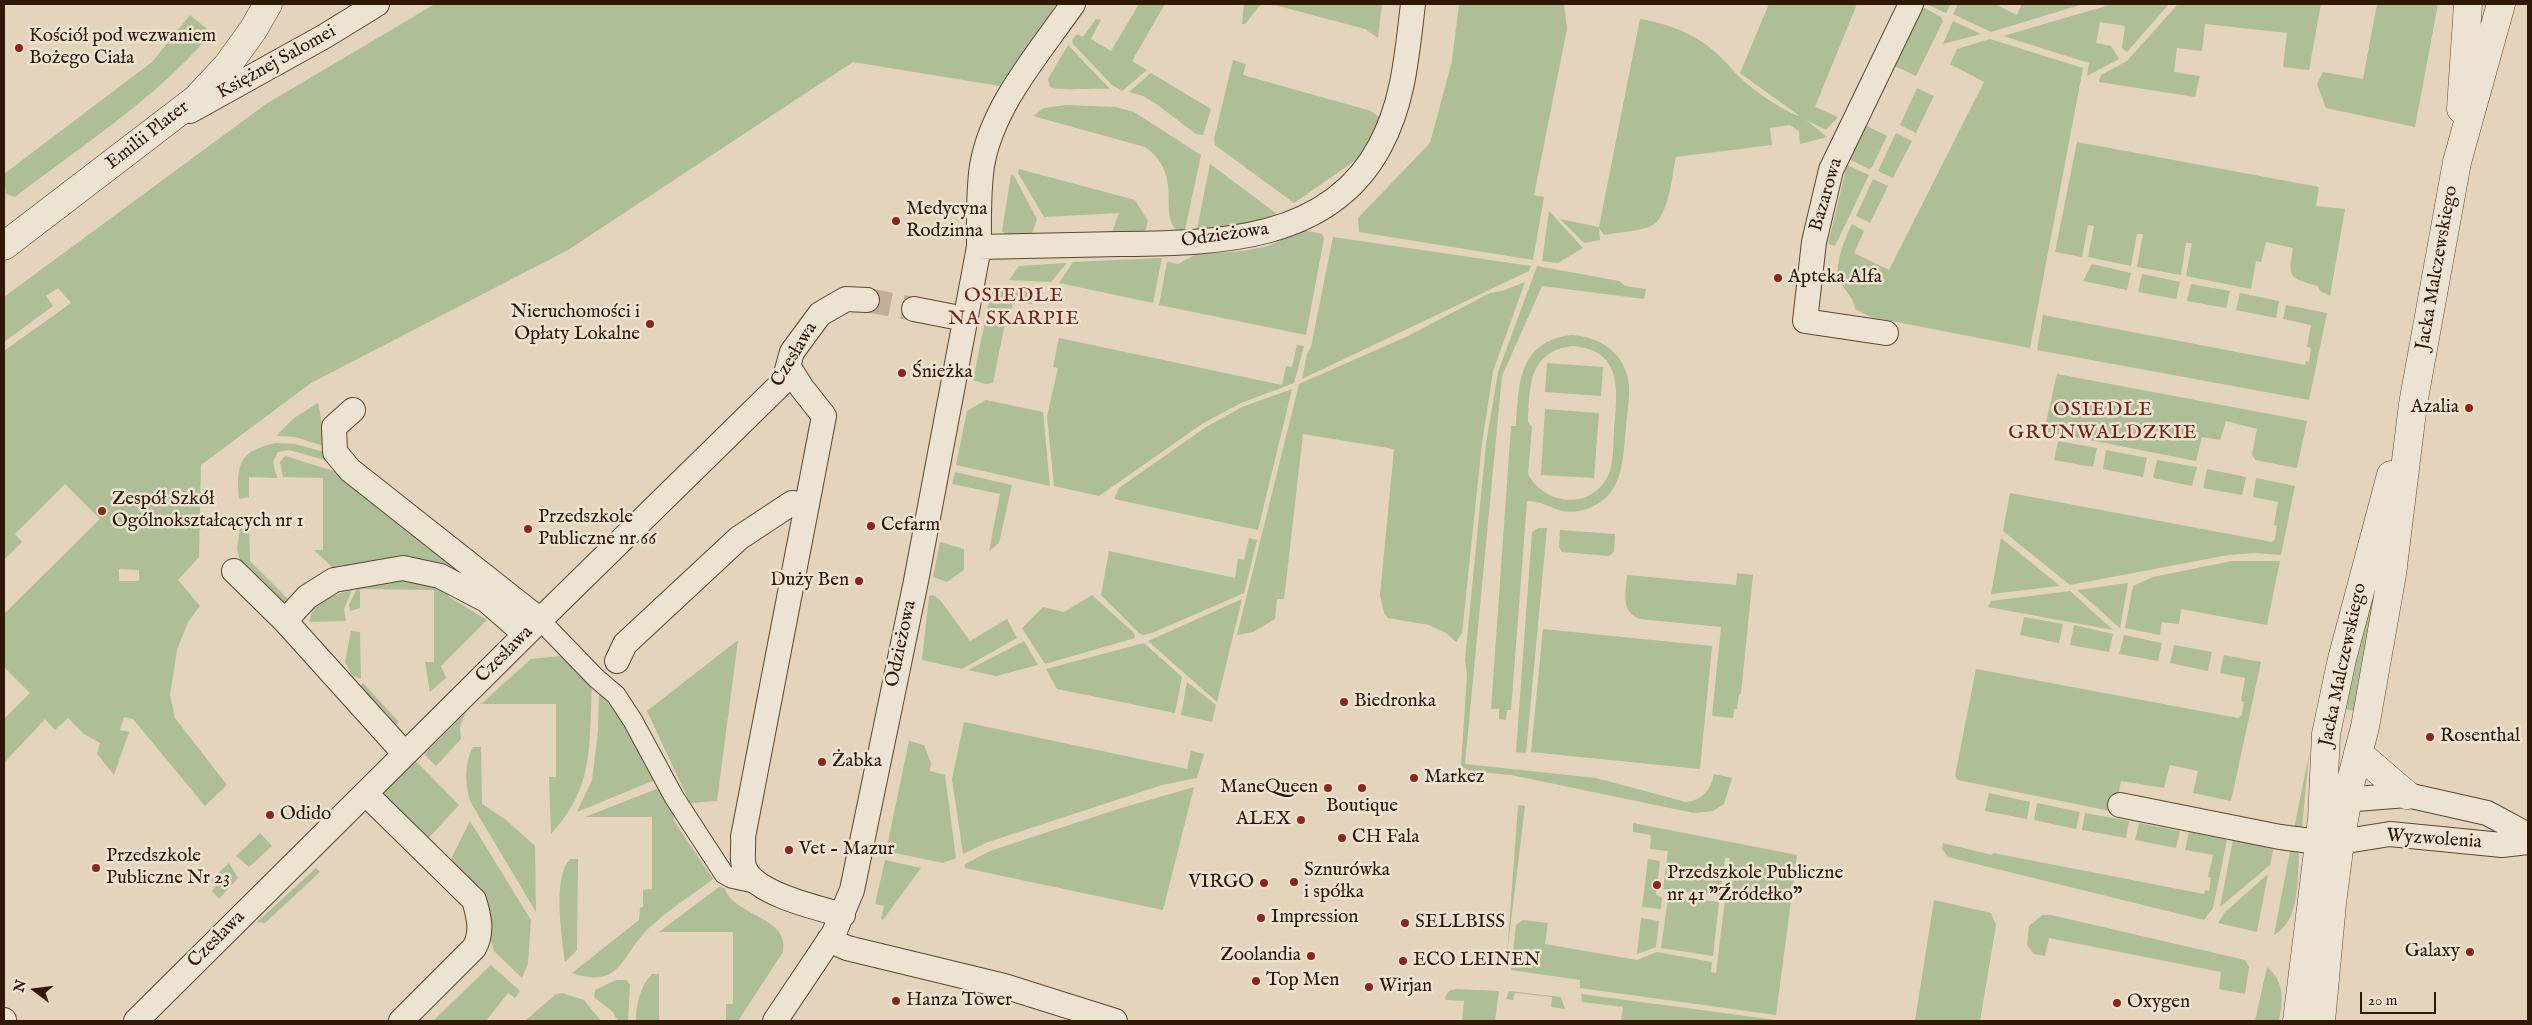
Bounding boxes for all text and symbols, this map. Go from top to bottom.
street label: Księżnej Salomei [214,21,340,105]
place label: Kościół pod wezwaniem Bożego Ciała [29,26,216,70]
marker: Kościół pod wezwaniem Bożego Ciała [13,42,25,54]
street label: Emilii Plater [102,97,194,175]
street label: Bazarowa [1806,156,1848,234]
street label: Jacka Malczewskiego [2412,184,2464,352]
place label: Medycyna Rodzinna [906,199,987,243]
marker: Medycyna Rodzinna [890,215,902,227]
street label: Odzieżowa [1180,219,1270,253]
place label: Apteka Alfa [1788,267,1882,289]
marker: Apteka Alfa [1772,272,1784,284]
district label: OSIEDLE NA SKARPIE [947,285,1081,332]
place label: Nieruchomości i Opłaty Lokalne [511,302,640,346]
marker: Nieruchomości i Opłaty Lokalne [644,318,656,330]
street label: Czesława [767,318,823,392]
place label: Śnieżka [912,362,973,384]
marker: Śnieżka [896,367,908,379]
place label: Azalia [2411,397,2459,419]
district label: OSIEDLE GRUNWALDZKIE [2007,399,2199,446]
marker: Azalia [2463,402,2475,414]
place label: Zespół Szkół Ogólnokształcących nr 1 [112,489,304,533]
marker: Zespół Szkół Ogólnokształcących nr 1 [96,505,108,517]
place label: Przedszkole Publiczne nr 66 [538,507,656,551]
place label: Cefarm [881,515,940,537]
marker: Cefarm [865,520,877,532]
marker: Przedszkole Publiczne nr 66 [522,523,534,535]
place label: Duży Ben [770,570,849,592]
marker: Duży Ben [853,575,865,587]
street label: Jacka Malczewskiego [2316,581,2372,749]
street label: Odzieżowa [882,599,922,689]
street label: Czesława [472,622,538,688]
place label: Biedronka [1354,691,1436,713]
marker: Biedronka [1338,696,1350,708]
place label: Rosenthal [2440,726,2520,748]
marker: Rosenthal [2424,731,2436,743]
place label: Żabka [832,751,882,773]
marker: Żabka [816,756,828,768]
place label: Markez [1424,767,1485,789]
marker: Markez [1408,772,1420,784]
place label: ManeQueen [1220,777,1318,799]
marker: ManeQueen [1322,782,1334,794]
marker: Boutique [1356,782,1368,794]
place label: Boutique [1326,796,1398,818]
place label: Odido [280,804,331,826]
marker: Odido [264,809,276,821]
place label: ALEX [1236,809,1291,831]
marker: ALEX [1295,814,1307,826]
street label: Wyzwolenia [2385,825,2483,855]
place label: CH Fala [1352,827,1419,849]
marker: CH Fala [1336,832,1348,844]
place label: Vet - Mazur [799,839,895,861]
marker: Vet - Mazur [783,844,795,856]
place label: Przedszkole Publiczne Nr 23 [106,846,230,890]
place label: Sznurówka i spółka [1304,860,1390,904]
marker: Przedszkole Publiczne Nr 23 [90,862,102,874]
place label: Przedszkole Publiczne nr 41 "Źródełko" [1667,863,1843,907]
place label: VIRGO [1189,872,1254,894]
marker: Sznurówka i spółka [1288,876,1300,888]
marker: VIRGO [1258,877,1270,889]
marker: Przedszkole Publiczne nr 41 "Źródełko" [1651,879,1663,891]
street label: Czesława [184,907,250,973]
place label: Impression [1271,907,1358,929]
marker: Impression [1255,912,1267,924]
place label: SELLBISS [1415,912,1505,934]
marker: SELLBISS [1399,917,1411,929]
place label: Galaxy [2405,941,2460,963]
place label: Zoolandia [1220,945,1301,967]
marker: Galaxy [2464,946,2476,958]
marker: Zoolandia [1305,950,1317,962]
place label: ECO LEINEN [1413,950,1541,972]
marker: ECO LEINEN [1397,955,1409,967]
north arrow [10,965,60,1015]
place label: Top Men [1266,970,1339,992]
marker: Top Men [1250,975,1262,987]
place label: Wirjan [1379,976,1432,998]
text: N [10,978,31,994]
marker: Wirjan [1363,981,1375,993]
scale bar [2362,982,2438,1014]
place label: Hanza Tower [906,990,1012,1012]
text: 20 m [2368,991,2397,1010]
place label: Oxygen [2127,992,2190,1014]
marker: Hanza Tower [890,995,902,1007]
marker: Oxygen [2111,997,2123,1009]

